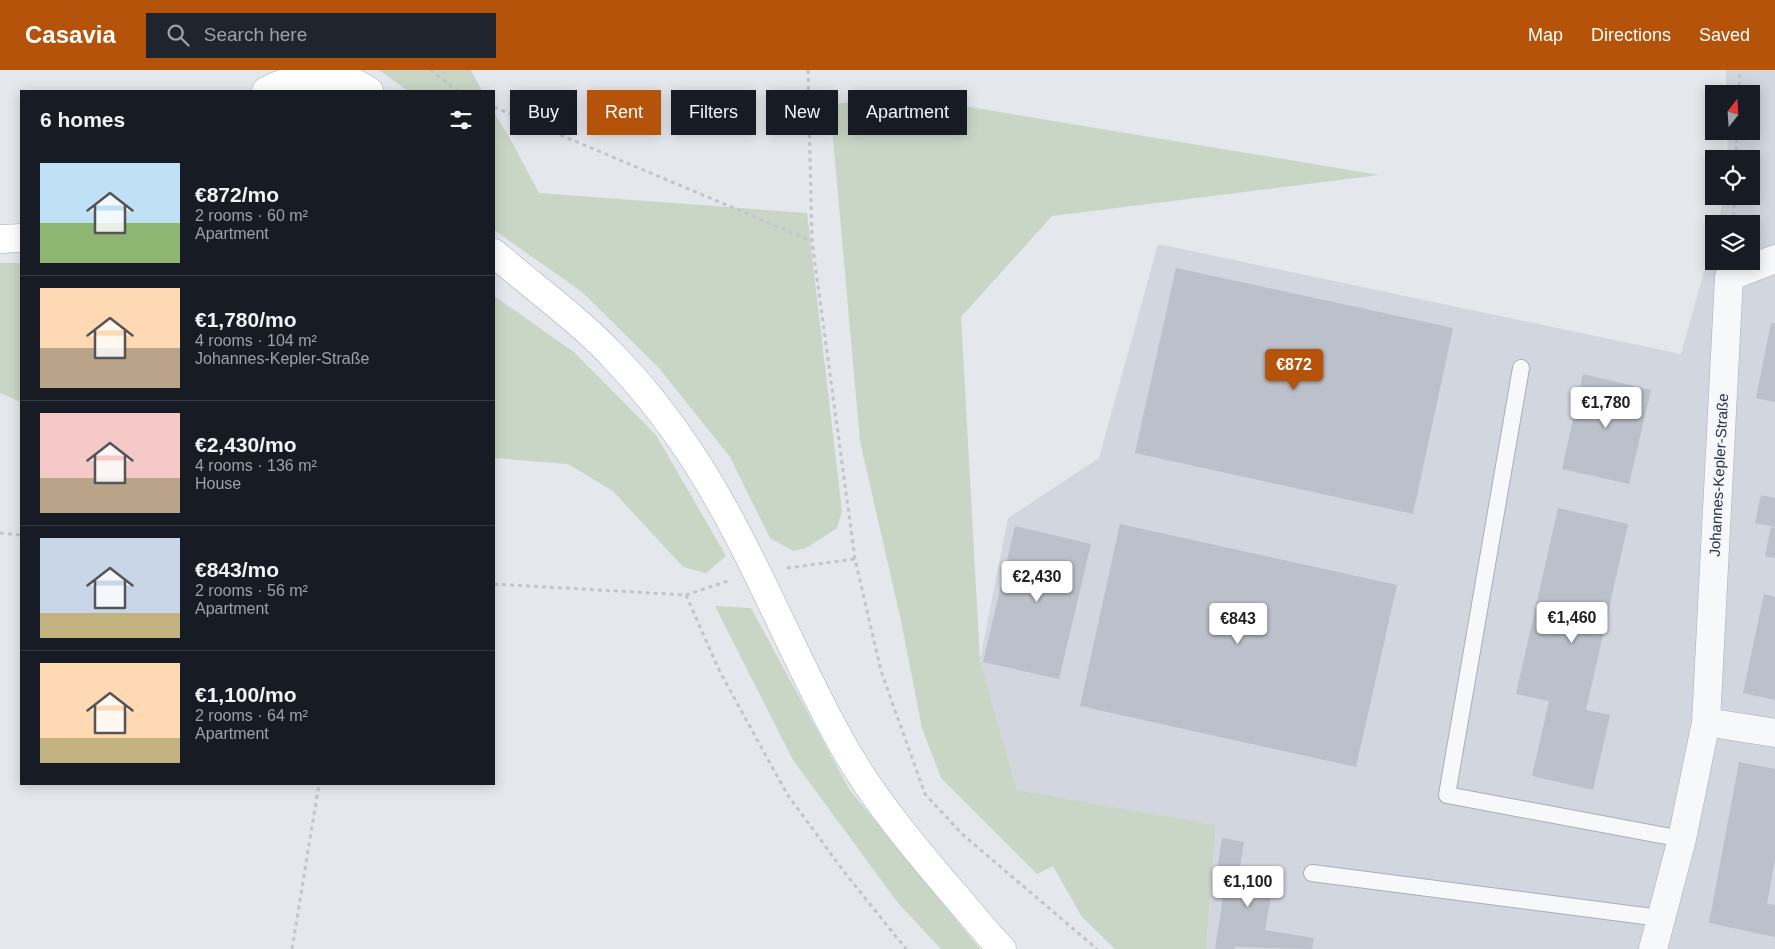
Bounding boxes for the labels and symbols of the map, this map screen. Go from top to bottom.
north arrow [1705,85,1760,140]
pin: €872 [1264,348,1324,391]
pin: €1,780 [1565,386,1647,429]
street label: Johannes-Kepler-Straße [1706,393,1731,557]
pin: €2,430 [996,560,1078,603]
pin: €843 [1208,602,1268,645]
pin: €1,460 [1531,602,1613,644]
pin: €1,100 [1207,866,1289,908]

